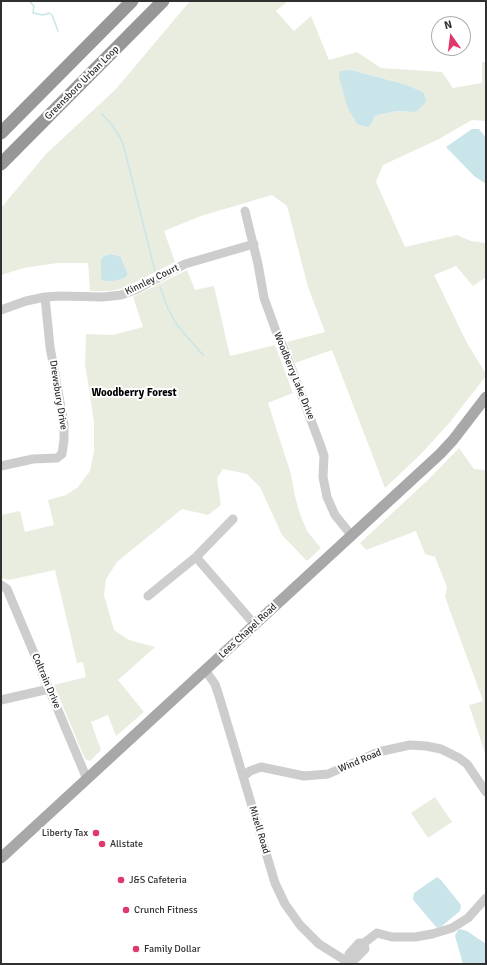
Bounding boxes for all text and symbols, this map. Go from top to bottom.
north arrow [431,16,471,56]
text: N [443,18,454,32]
street label: Greensboro Urban Loop [42,43,122,123]
street label: Kinnley Court [123,262,181,298]
street label: Woodberry Lake Drive [271,331,317,421]
street label: Drewsbury Drive [47,359,69,431]
district label: Woodberry Forest [91,386,177,400]
street label: Lees Chapel Road [217,601,279,661]
street label: Coltrain Drive [29,652,63,710]
street label: Wind Road [337,747,383,775]
street label: Mizell Road [246,805,272,855]
place label: Liberty Tax [42,827,88,839]
marker: Liberty Tax [91,828,101,838]
place label: Allstate [110,838,143,850]
marker: Allstate [97,839,107,849]
place label: J&S Cafeteria [129,874,187,886]
marker: J&S Cafeteria [116,875,126,885]
place label: Crunch Fitness [134,904,198,916]
marker: Crunch Fitness [121,905,131,915]
place label: Family Dollar [144,943,201,955]
marker: Family Dollar [131,944,141,954]

